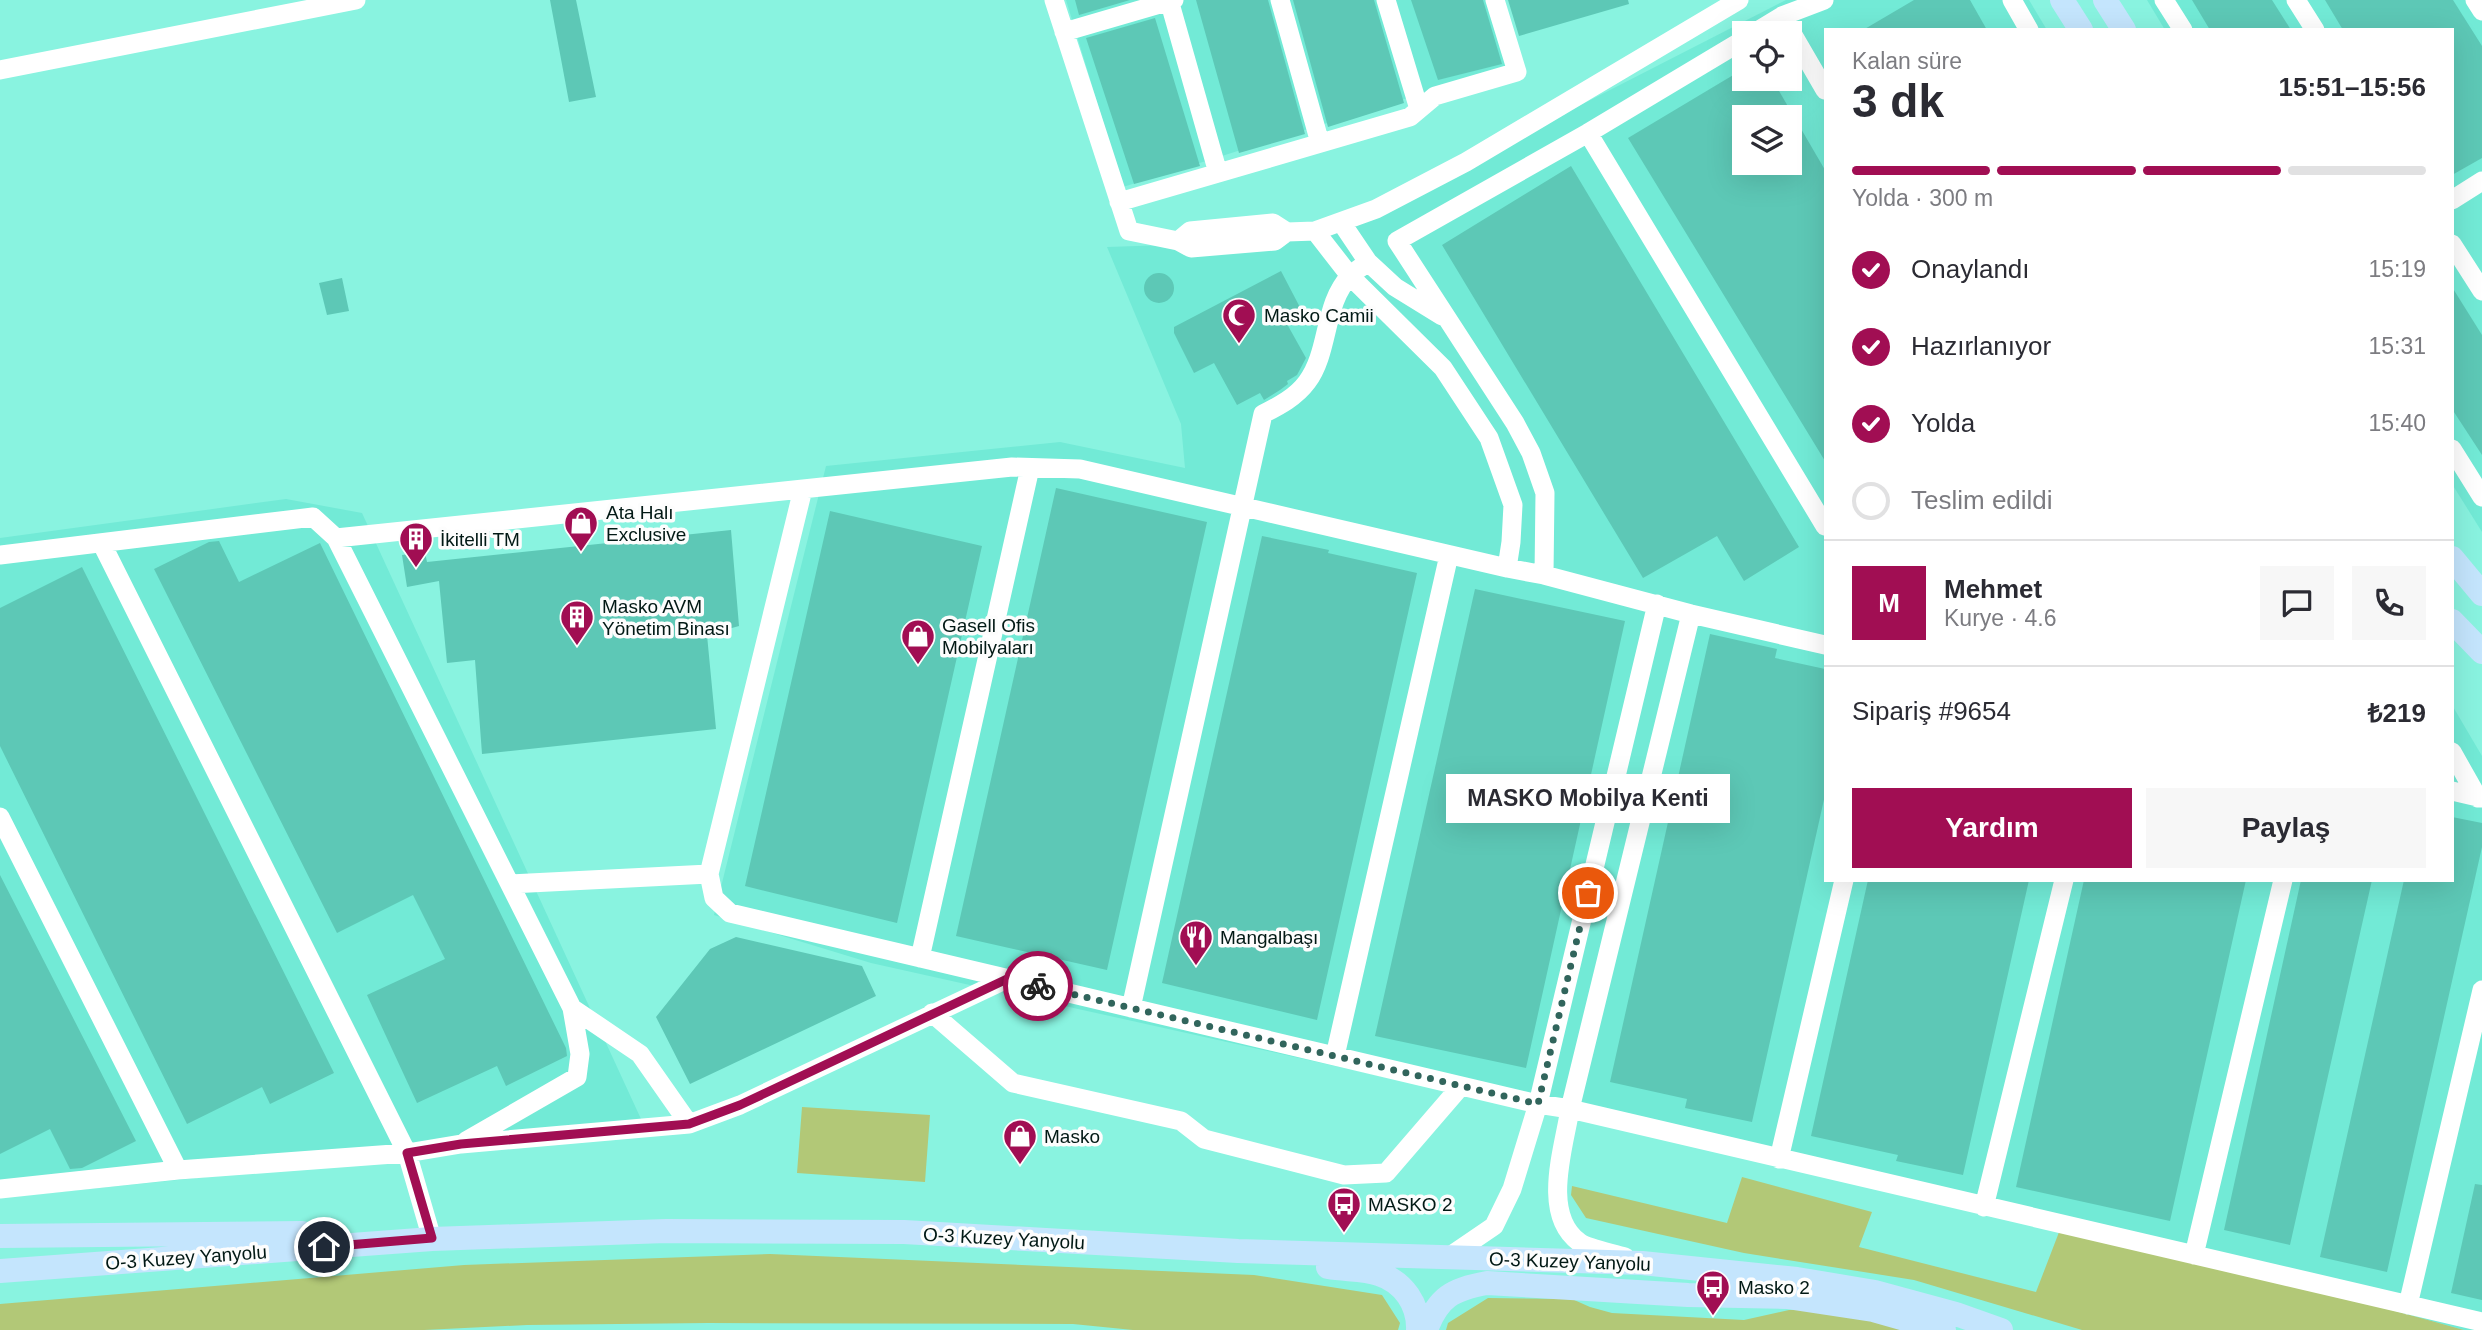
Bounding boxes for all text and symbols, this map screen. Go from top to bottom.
map controls [1732,21,1802,175]
button: locate [1732,21,1802,91]
text: Kalan süre [1852,48,1962,74]
text: 15:51–15:56 [2279,72,2426,102]
text: 3 dk [1852,75,1944,127]
button: layers [1732,105,1802,175]
text: Yolda · 300 m [1852,185,1993,211]
icon: check [1852,251,1890,289]
text: Onaylandı [1911,254,2030,284]
text: 15:19 [2368,256,2426,282]
mosque icon: Masko Camii [1220,296,1258,345]
place label: Masko Camii [1264,305,1374,326]
icon: check [1852,328,1890,366]
text: Hazırlanıyor [1911,331,2051,361]
text: 15:31 [2368,333,2426,359]
icon: check [1852,405,1890,443]
text: Yolda [1911,408,1975,438]
text: 15:40 [2368,410,2426,436]
text: Teslim edildi [1911,485,2053,515]
place label: Ata Halı Exclusive [606,502,686,545]
shop icon: Ata Halı Exclusive [562,504,600,553]
building icon: İkitelli TM [397,520,435,569]
place label: İkitelli TM [440,529,520,550]
button: chat [2260,566,2334,640]
button: phone [2352,566,2426,640]
text: Mehmet [1944,574,2042,604]
text: M [1878,588,1900,618]
place label: Masko AVM Yönetim Binası [602,596,730,639]
building icon: Masko AVM Yönetim Binası [558,598,596,647]
text: Kurye · 4.6 [1944,605,2057,631]
place label: Gasell Ofis Mobilyaları [942,615,1035,658]
shop icon: Gasell Ofis Mobilyaları [899,617,937,666]
text: Sipariş #9654 [1852,696,2011,726]
text: ₺219 [2368,698,2426,728]
callout: MASKO Mobilya Kenti [1446,774,1730,823]
text: MASKO Mobilya Kenti [1467,785,1709,811]
button: Yardım [1852,788,2132,868]
button: Paylaş [2146,788,2426,868]
pin [1558,863,1618,923]
icon: bag [1569,874,1607,912]
restaurant icon: Mangalbaşı [1177,918,1215,967]
place label: Mangalbaşı [1220,927,1318,948]
courier [1003,951,1073,1021]
icon: bike [1019,967,1057,1005]
shop icon: Masko [1001,1117,1039,1166]
place label: Masko [1044,1126,1100,1147]
bus stop icon: MASKO 2 [1325,1185,1363,1234]
place label: MASKO 2 [1368,1194,1452,1215]
pin [294,1217,354,1277]
street label: O-3 Kuzey Yanyolu [923,1224,1085,1253]
icon: home [305,1228,343,1266]
street label: O-3 Kuzey Yanyolu [105,1241,268,1274]
street label: O-3 Kuzey Yanyolu [1489,1248,1651,1275]
bus stop icon: Masko 2 [1694,1268,1732,1317]
place label: Masko 2 [1738,1277,1810,1298]

